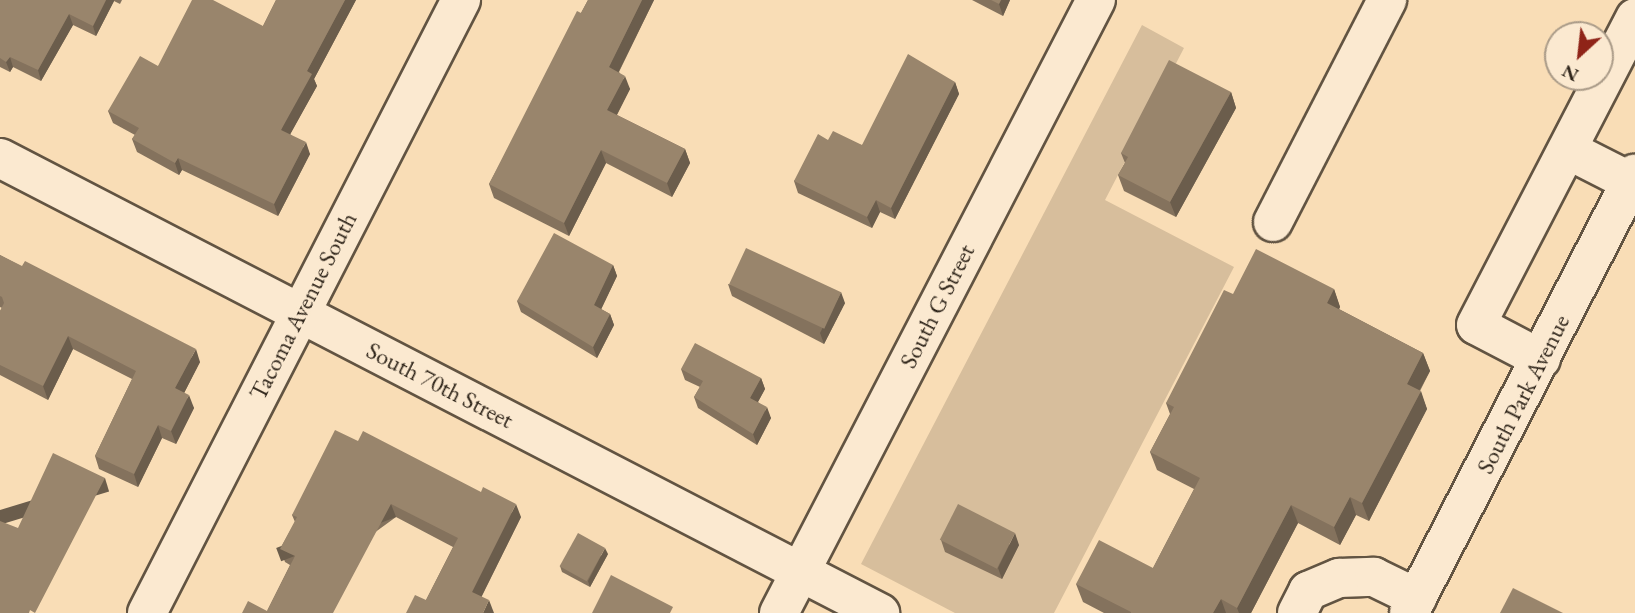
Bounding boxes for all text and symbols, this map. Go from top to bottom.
north arrow [1544,21,1614,91]
text: N [1558,59,1583,88]
street label: Tacoma Avenue South [243,207,363,405]
street label: South G Street [893,239,981,373]
street label: South Park Avenue [1470,310,1576,478]
street label: South 70th Street [362,336,518,434]

